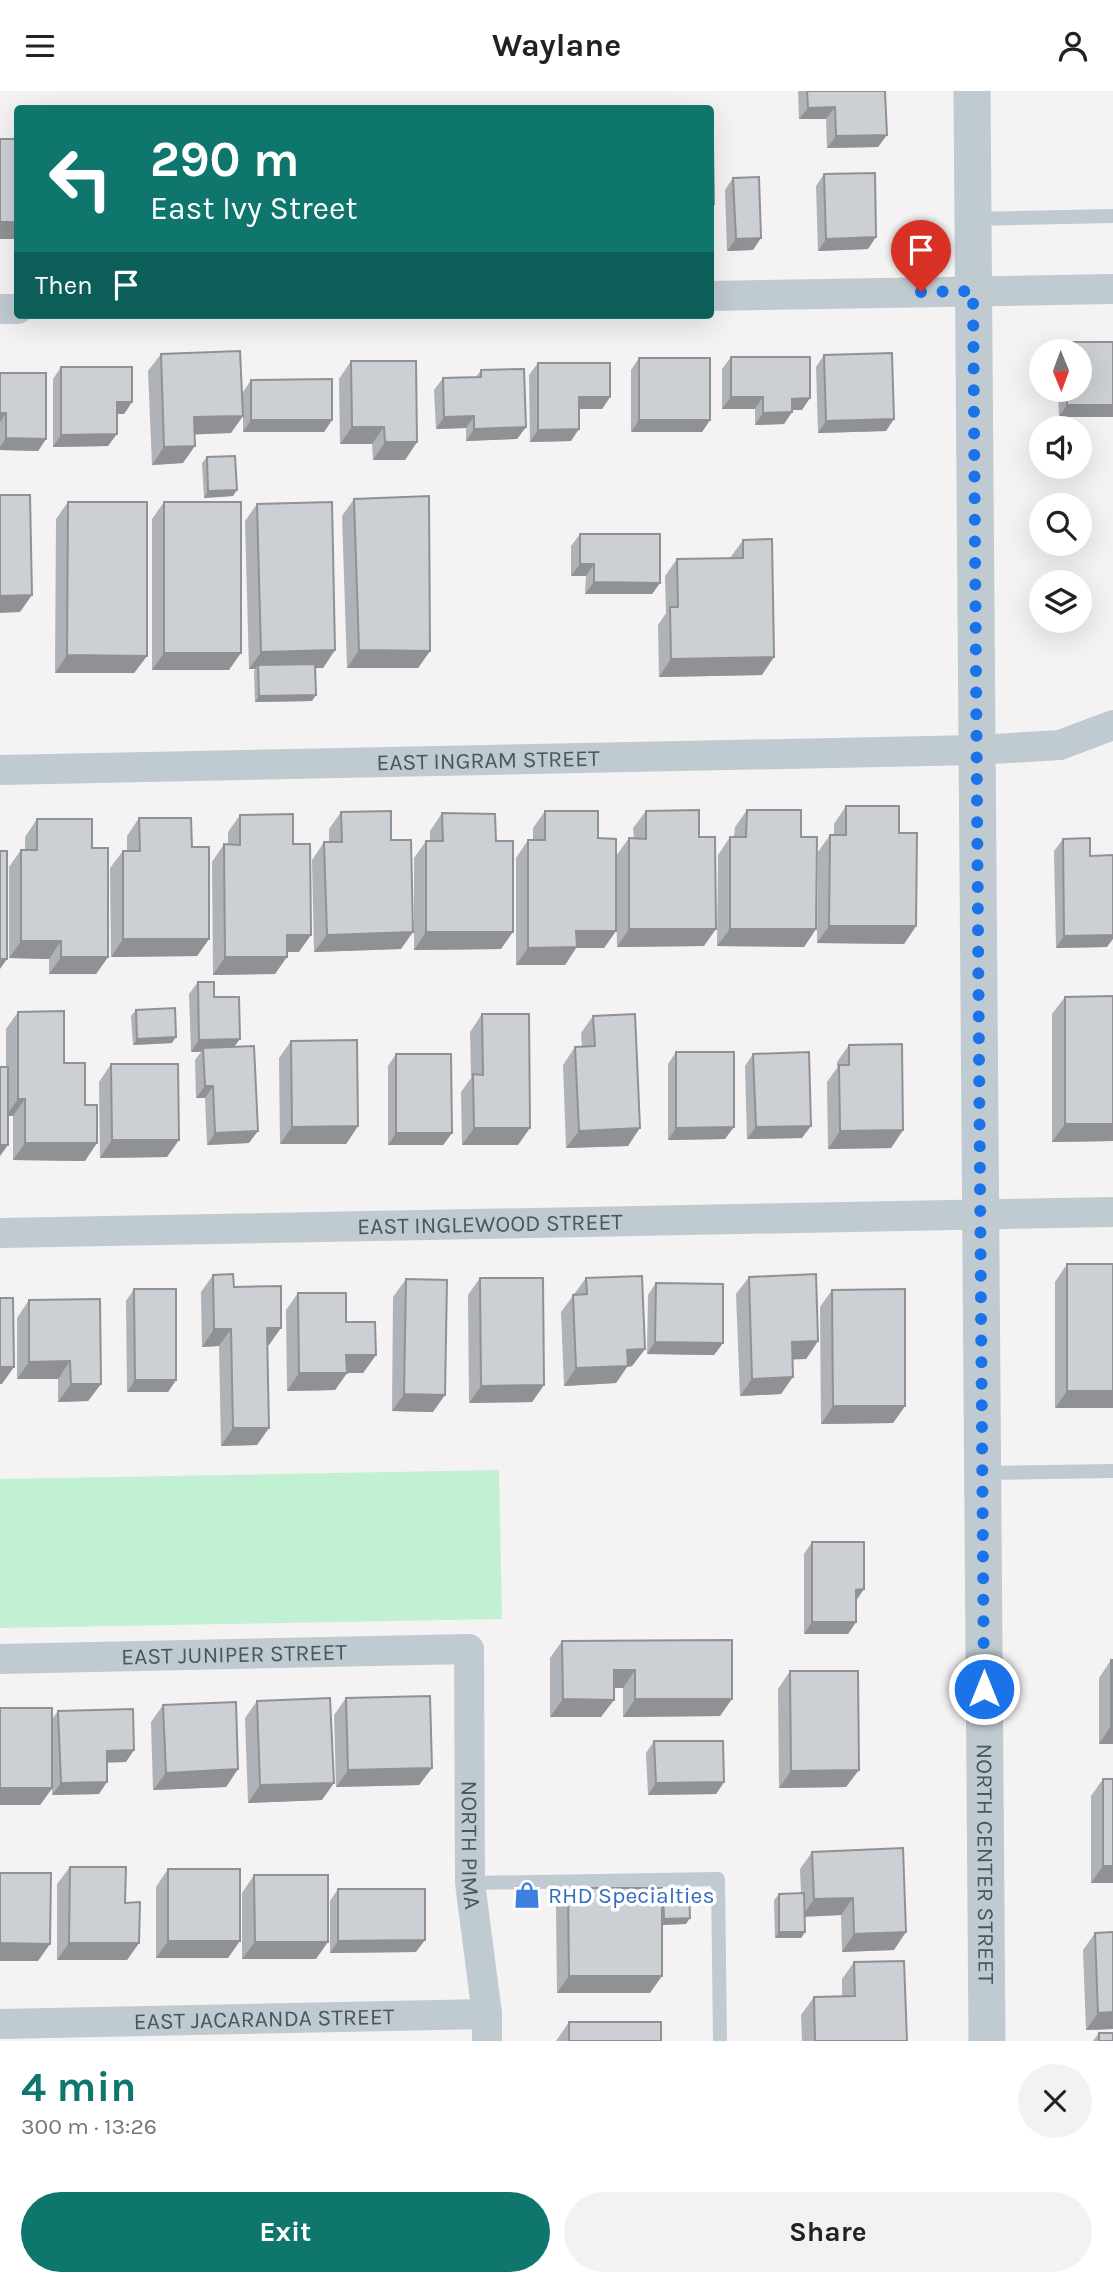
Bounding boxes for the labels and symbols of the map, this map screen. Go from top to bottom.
pin [891,220,951,292]
north arrow [1029,339,1092,403]
street label: EAST INGRAM STREET [376,745,600,776]
street label: EAST INGLEWOOD STREET [357,1208,623,1240]
street label: EAST JUNIPER STREET [121,1639,348,1670]
position arrow [947,1652,1021,1726]
street label: NORTH CENTER STREET [971,1743,1000,1985]
street label: NORTH PIMA [455,1780,486,1911]
shop icon: RHD Specialties [512,1880,542,1910]
place label: RHD Specialties [548,1882,714,1909]
street label: EAST JACARANDA STREET [133,2003,395,2035]

